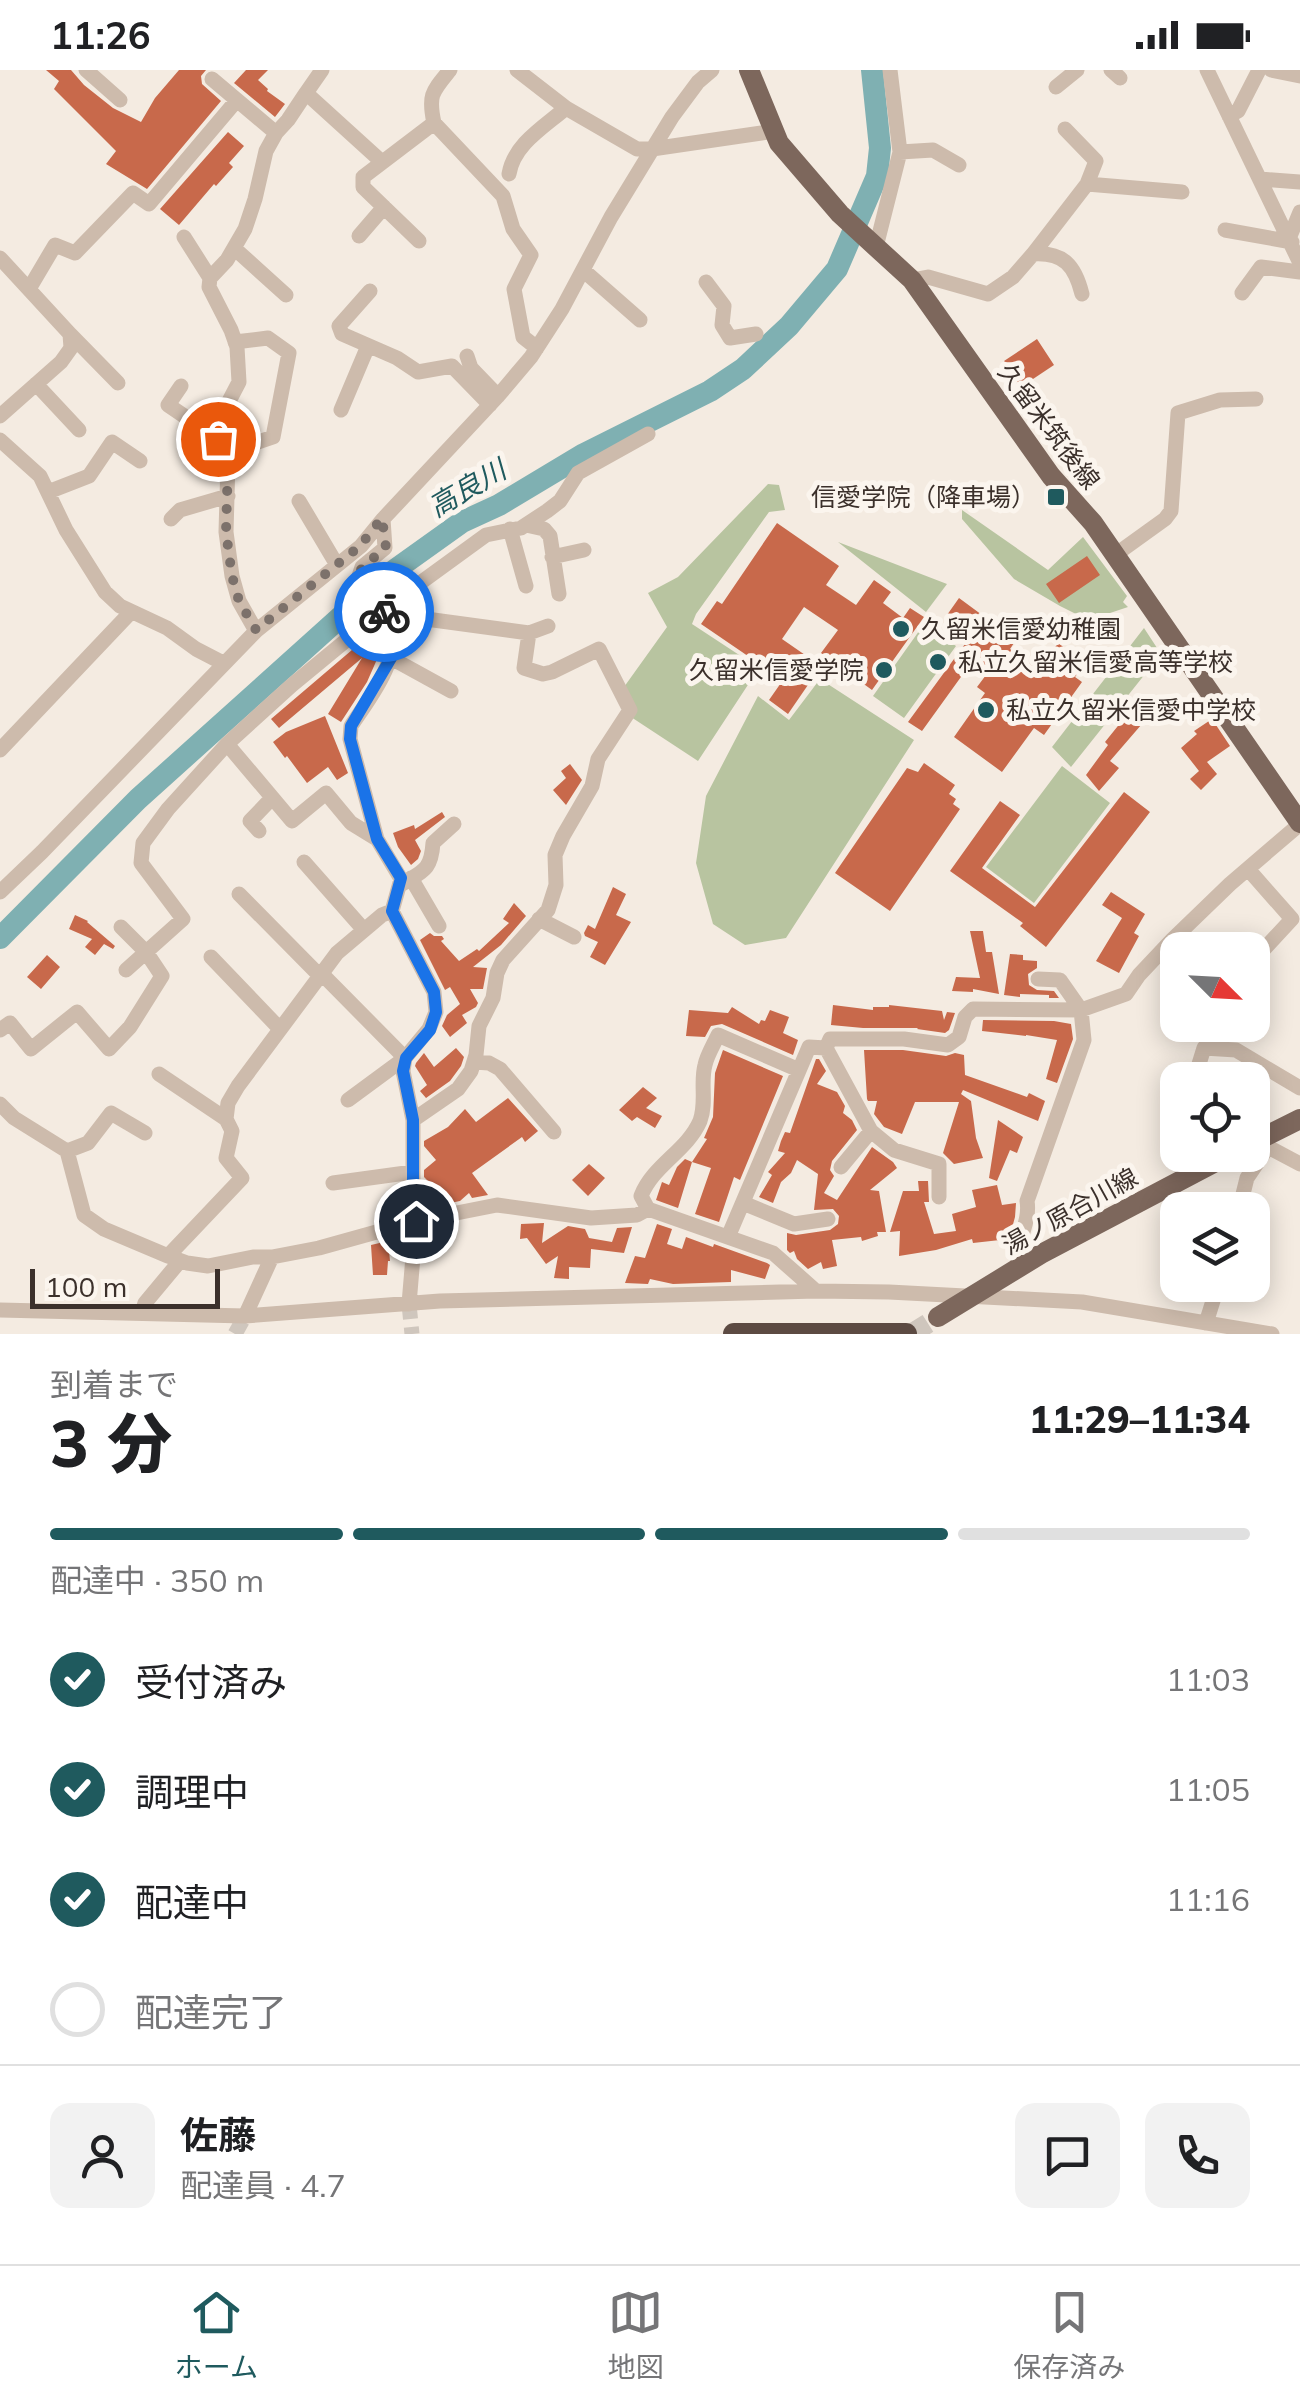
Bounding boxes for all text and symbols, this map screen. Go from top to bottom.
text: 11:26 [50,11,151,59]
street label: 久留米筑後線 [992,356,1107,495]
pin [176,397,261,482]
icon: bag [191,412,246,467]
water label: 高良川 [422,450,514,524]
place label: 信愛学院（降車場） [811,481,1036,512]
marker: 信愛学院（降車場） [1045,486,1067,508]
courier [334,562,434,662]
icon: bike [357,585,412,640]
place label: 久留米信愛幼稚園 [921,613,1121,644]
marker: 久留米信愛幼稚園 [890,618,912,640]
place label: 私立久留米信愛高等学校 [958,646,1233,677]
marker: 私立久留米信愛高等学校 [927,651,949,673]
place label: 久留米信愛学院 [689,654,864,685]
marker: 久留米信愛学院 [873,659,895,681]
place label: 私立久留米信愛中学校 [1006,694,1256,725]
marker: 私立久留米信愛中学校 [975,699,997,721]
north arrow [1160,932,1270,1042]
map controls [1160,932,1270,1302]
button: locate [1160,1062,1270,1172]
street label: 湯ノ原合川線 [997,1161,1143,1260]
pin [374,1179,459,1264]
button: layers [1160,1192,1270,1302]
icon: home [389,1194,444,1249]
scale bar [30,1264,220,1308]
text: 100 m [45,1269,127,1304]
text: 到着まで [50,1364,178,1404]
text: 11:29–11:34 [1029,1395,1250,1443]
text: 3 分 [50,1402,172,1483]
text: 配達中 · 350 m [50,1560,264,1600]
icon: check [50,1652,105,1707]
text: 受付済み [135,1658,287,1706]
text: 11:03 [1166,1659,1250,1699]
icon: check [50,1762,105,1817]
text: 調理中 [135,1768,249,1816]
text: 11:05 [1166,1769,1250,1809]
icon: check [50,1872,105,1927]
text: 配達中 [135,1878,249,1926]
text: 11:16 [1166,1879,1250,1919]
text: 配達完了 [135,1988,287,2036]
button: person [50,2103,155,2208]
button: chat [1015,2103,1120,2208]
button: phone [1145,2103,1250,2208]
text: 佐藤 [180,2111,256,2159]
text: 配達員 · 4.7 [180,2165,346,2205]
tab: ホーム [175,2285,258,2385]
tab: 地図 [608,2285,664,2385]
tab: 保存済み [1013,2285,1125,2385]

